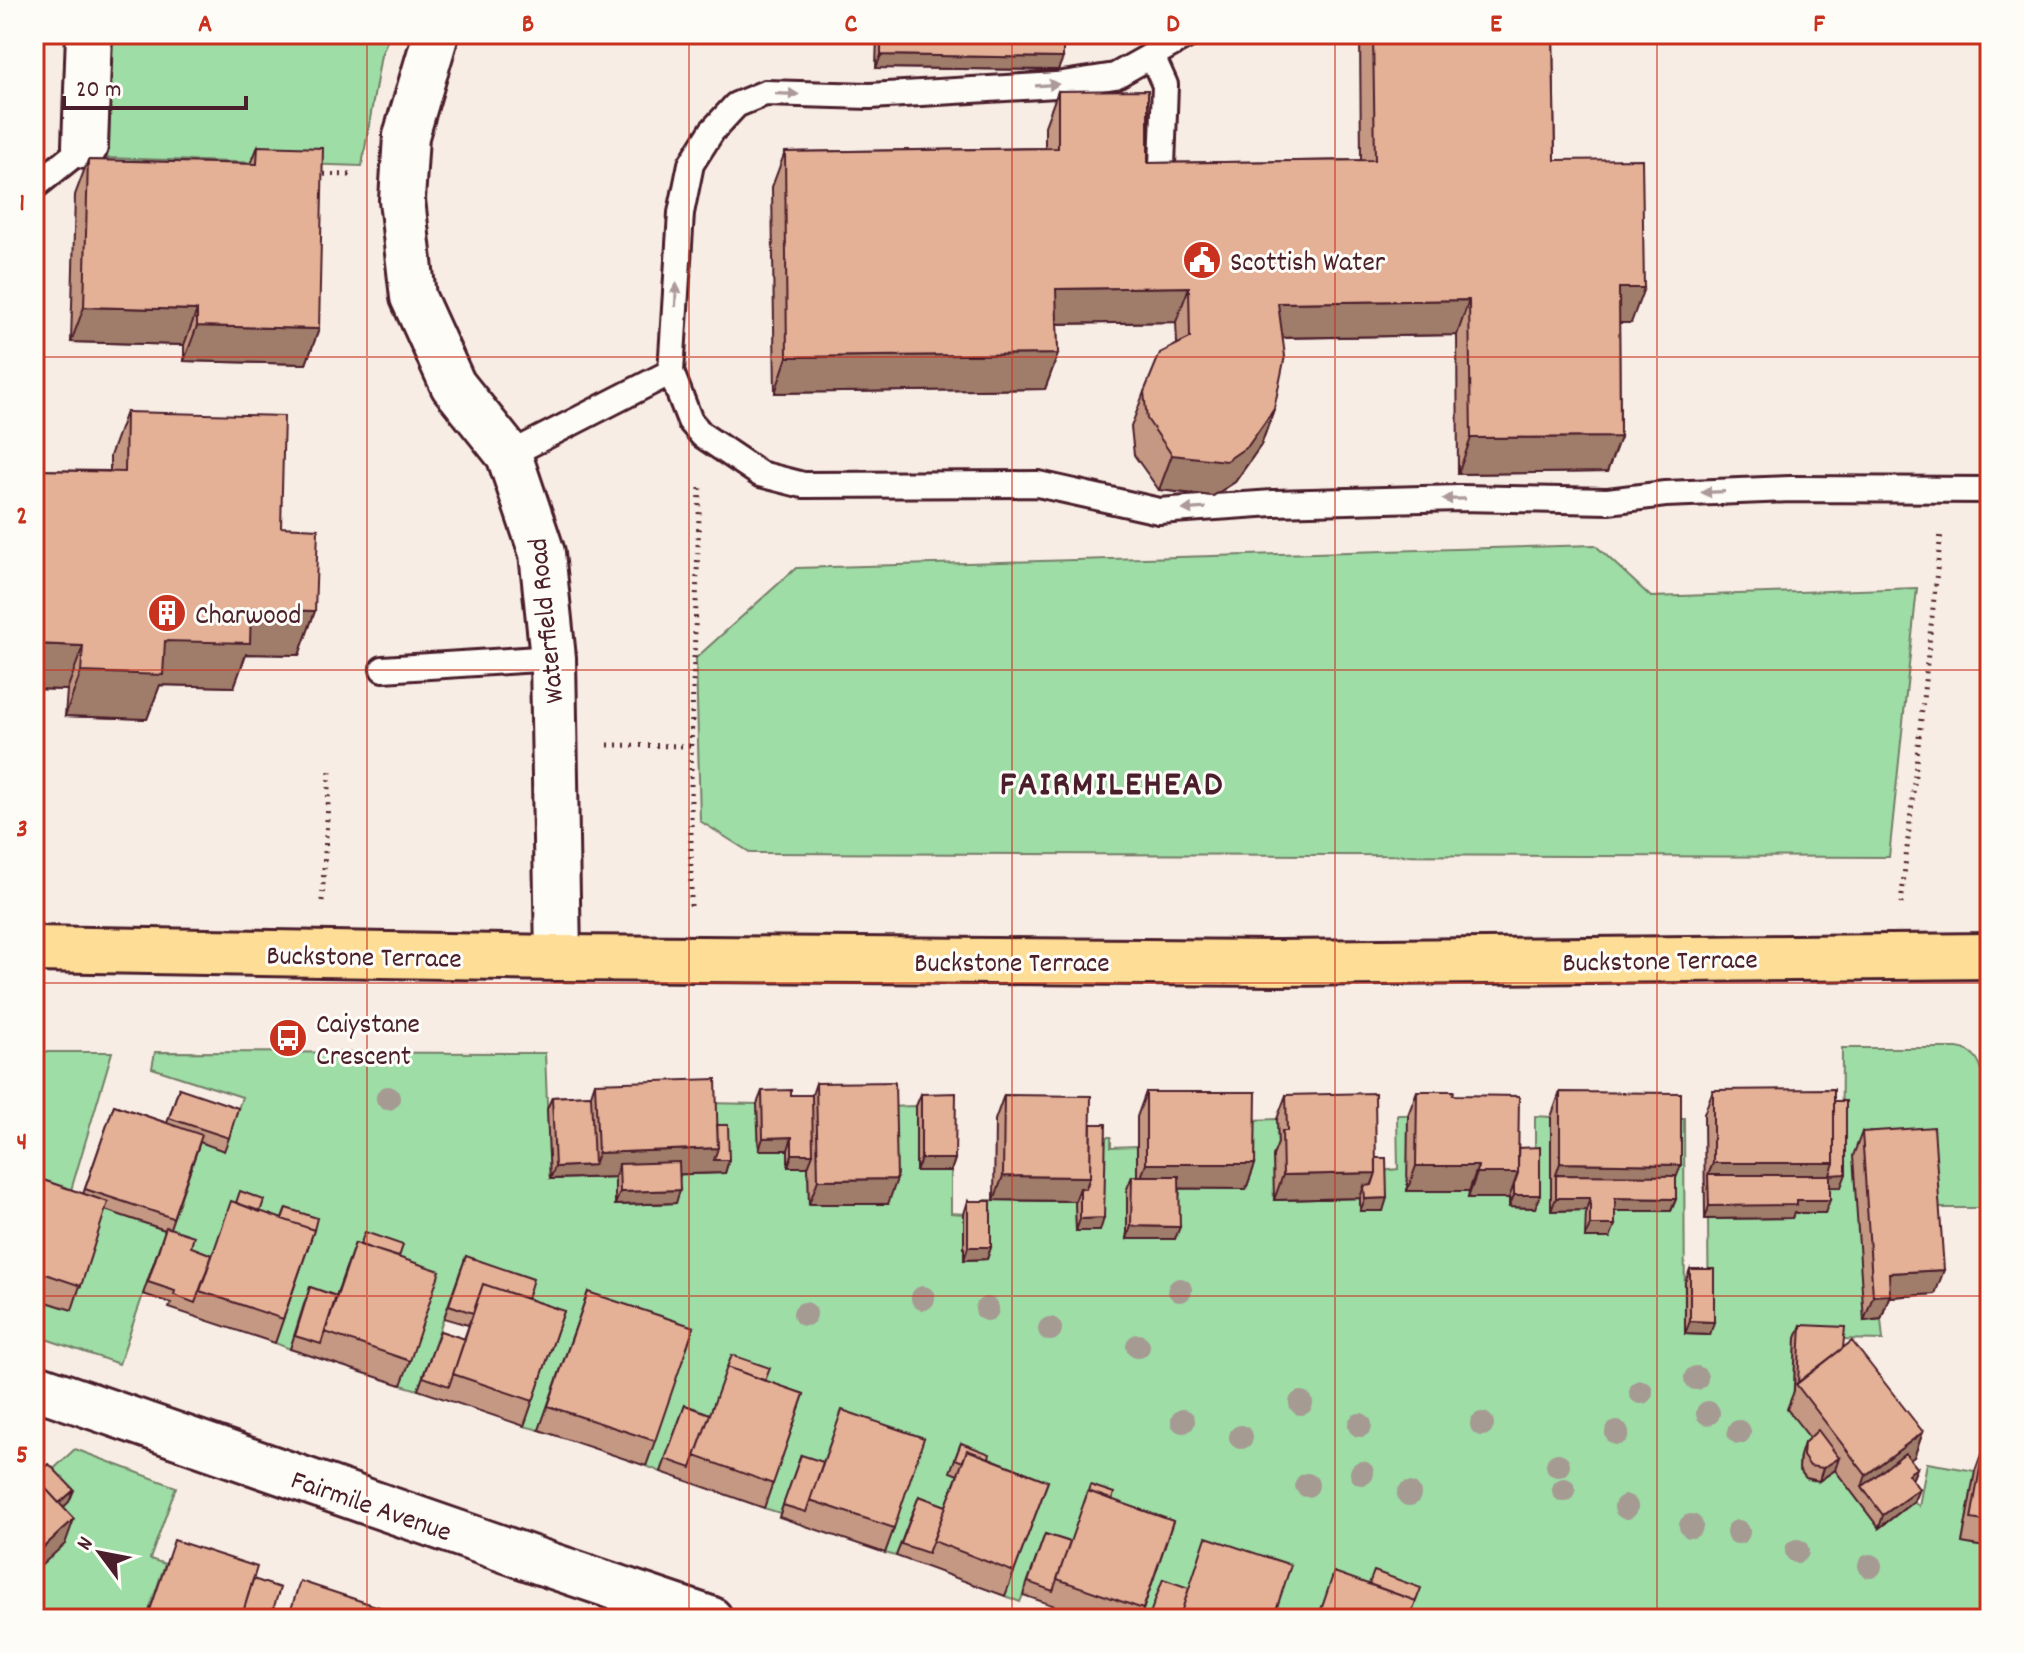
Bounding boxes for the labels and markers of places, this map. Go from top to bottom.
public building icon: Scottish Water [1181,239,1223,281]
place label: Scottish Water [1230,245,1386,285]
building icon: Charwood [146,592,188,634]
place label: Charwood [195,598,301,638]
place label: Caiystane Crescent [316,1007,420,1079]
bus stop icon: Caiystane Crescent [267,1017,309,1059]

